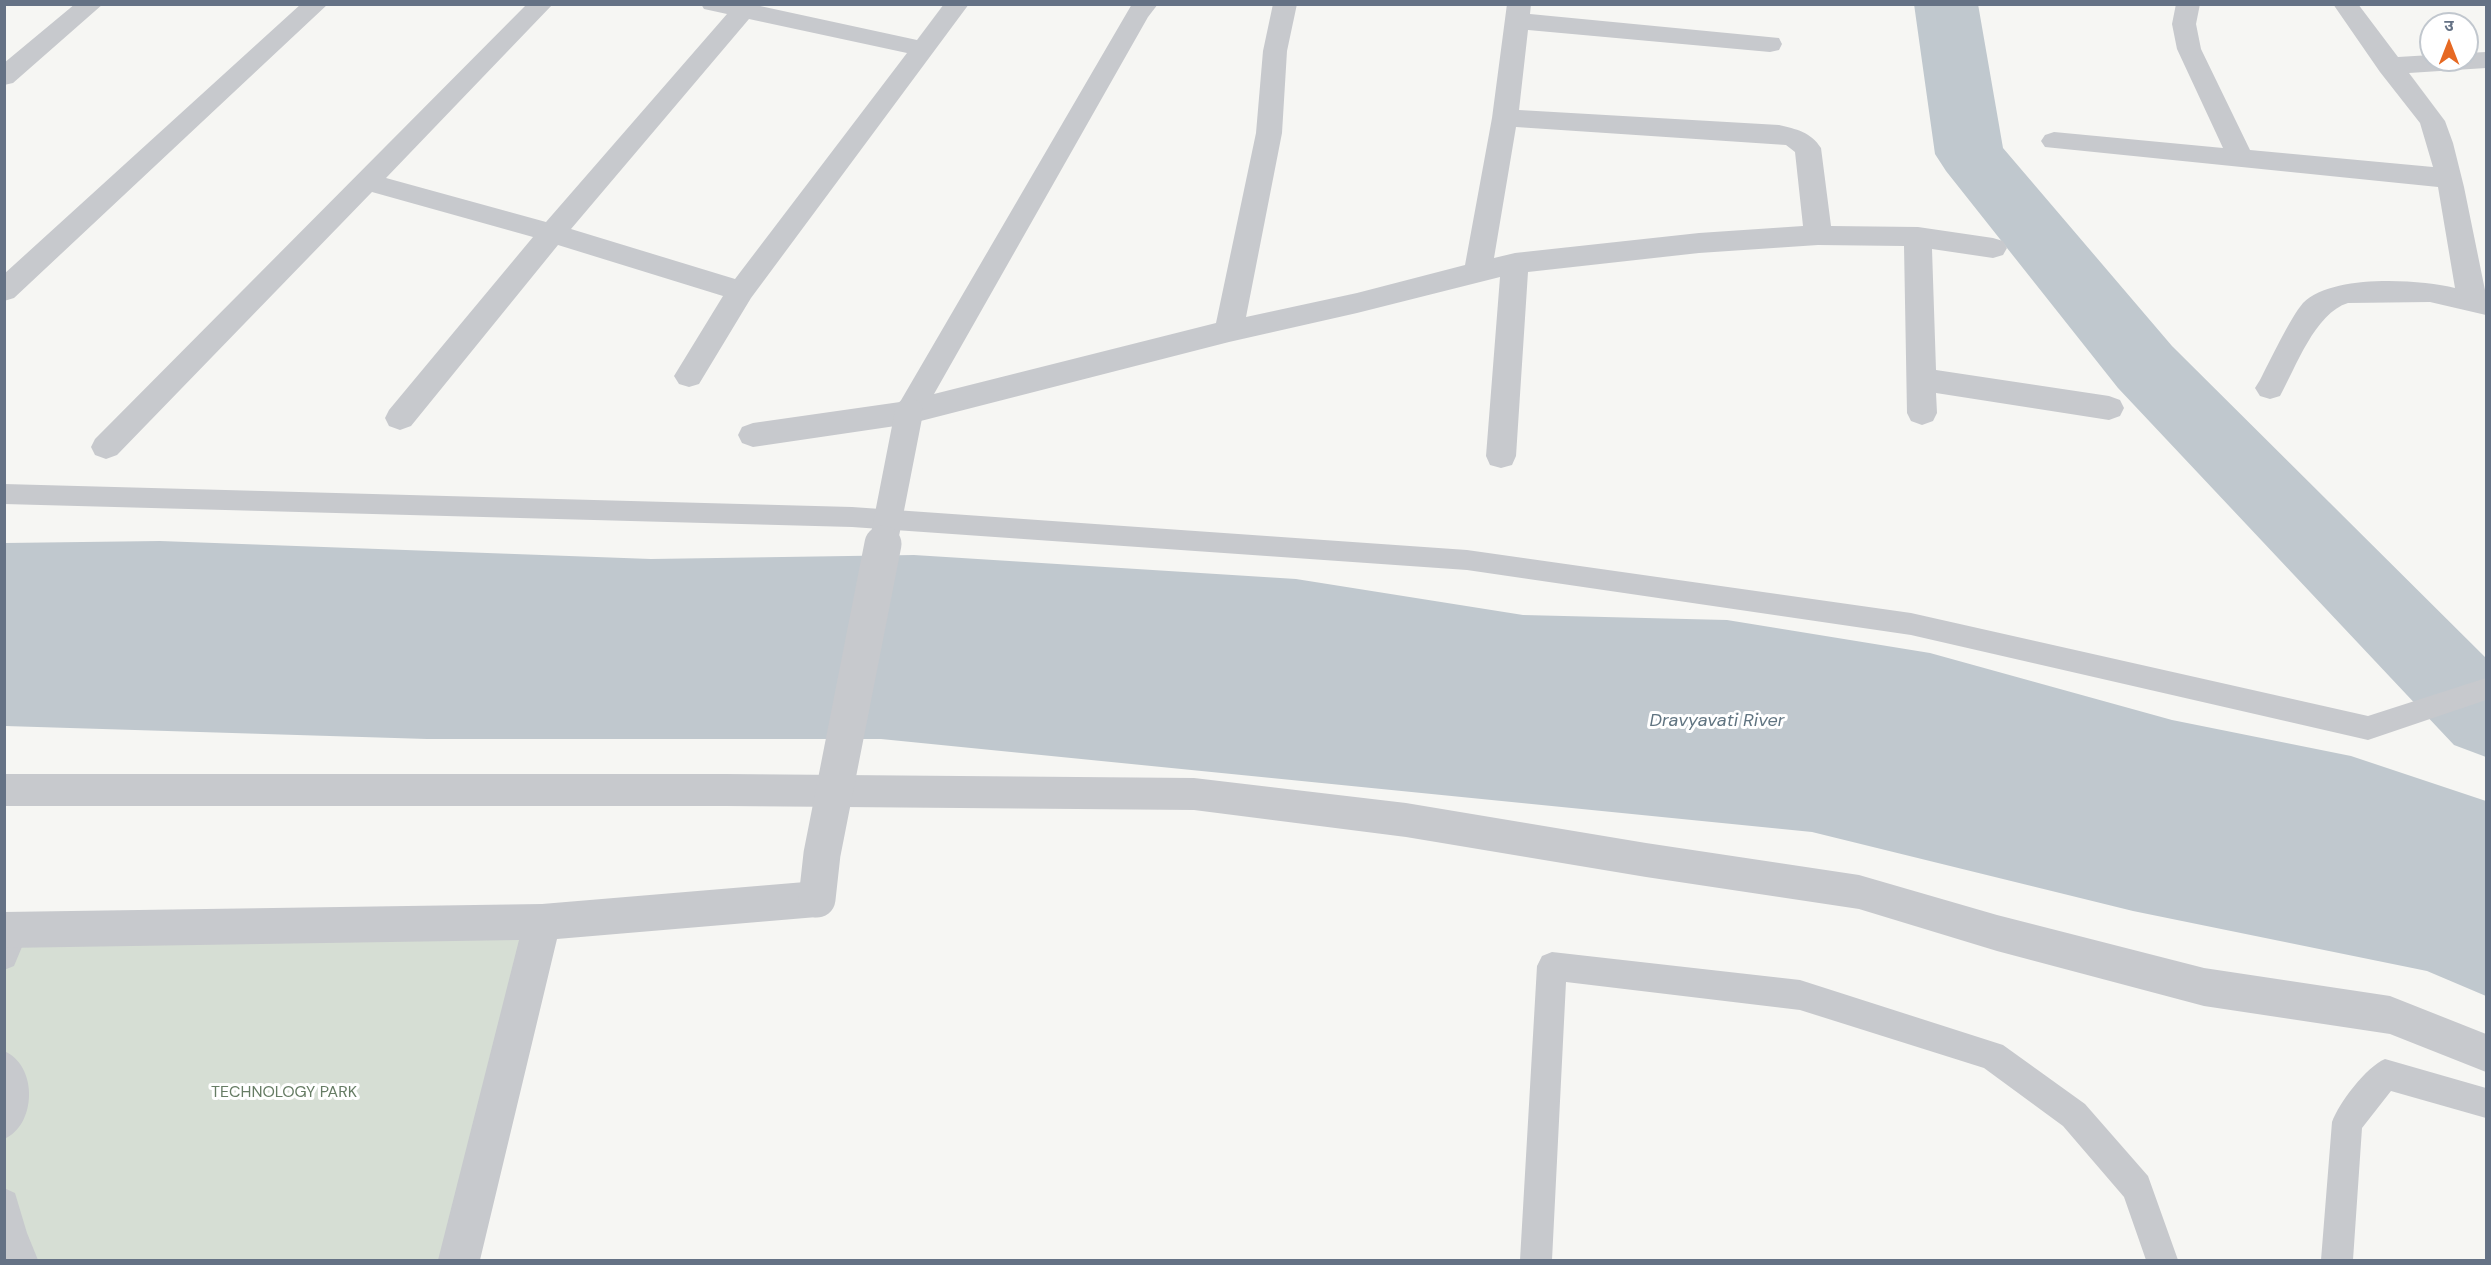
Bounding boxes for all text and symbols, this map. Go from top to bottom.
north arrow [2419,12,2479,72]
text: उ [2444,15,2454,36]
water label: Dravyavati River [1649,710,1785,732]
park label: TECHNOLOGY PARK [211,1083,357,1103]

